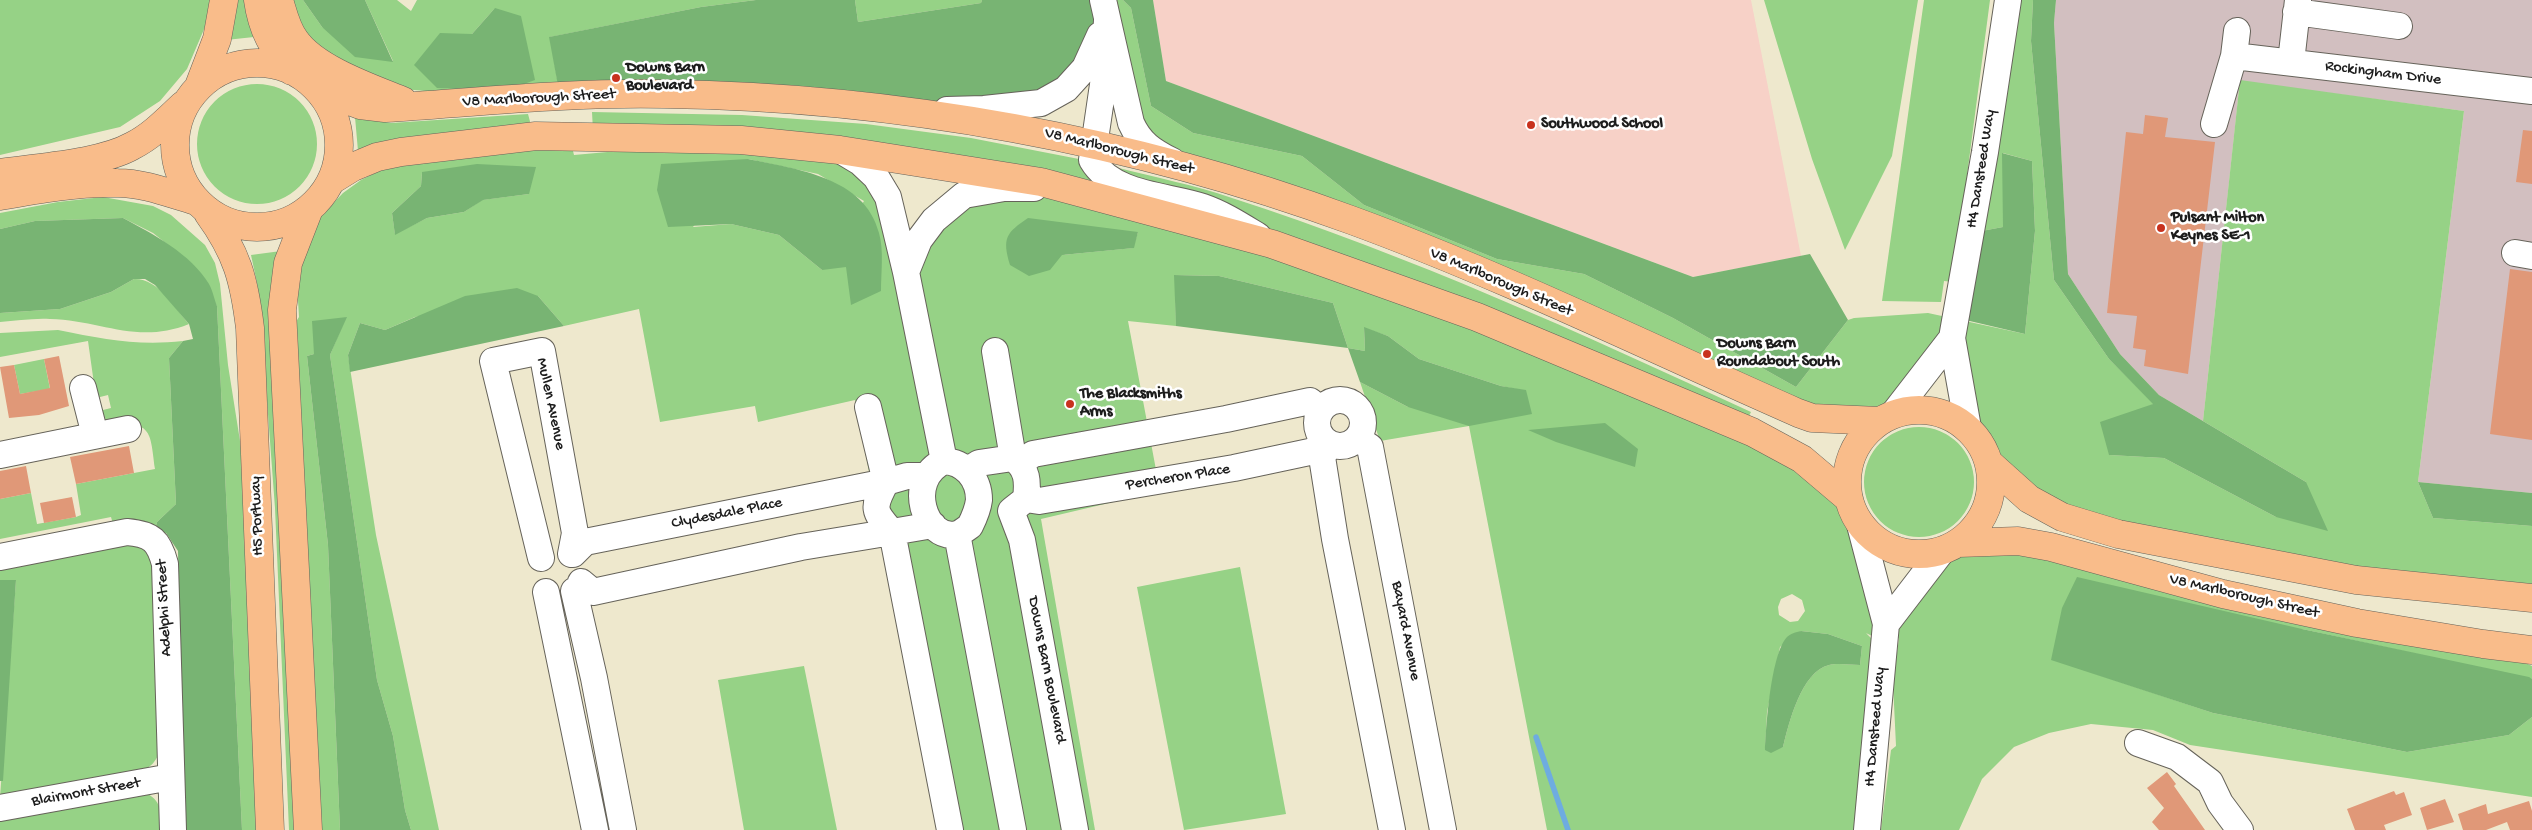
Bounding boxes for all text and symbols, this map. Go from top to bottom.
street label: Rockingham Drive [2324,57,2442,91]
place label: Downs Barn Boulevard [626,59,705,97]
marker: Downs Barn Boulevard [610,72,622,84]
street label: V8 Marlborough Street [462,85,616,113]
street label: H4 Dansteed Way [1963,108,2001,230]
place label: Southwood School [1541,115,1663,135]
marker: Southwood School [1525,119,1537,131]
street label: V8 Marlborough Street [1042,124,1196,180]
place label: Pulsant Milton Keynes SE-1 [2171,209,2264,247]
marker: Pulsant Milton Keynes SE-1 [2155,222,2167,234]
street label: V8 Marlborough Street [1427,244,1575,322]
place label: Downs Barn Roundabout South [1717,335,1840,373]
marker: Downs Barn Roundabout South [1701,348,1713,360]
street label: Mullen Avenue [531,356,569,452]
place label: The Blacksmiths Arms [1080,385,1182,423]
marker: The Blacksmiths Arms [1064,398,1076,410]
street label: Percheron Place [1124,460,1232,496]
street label: H5 Portway [247,476,269,556]
street label: Clydesdale Place [670,494,784,534]
street label: Adelphi Street [153,559,177,657]
street label: V8 Marlborough Street [2167,570,2321,624]
street label: Bayard Avenue [1386,580,1424,682]
street label: Downs Barn Boulevard [1022,595,1070,745]
street label: H4 Dansteed Way [1861,666,1891,788]
street label: Blairmont Street [30,774,142,812]

